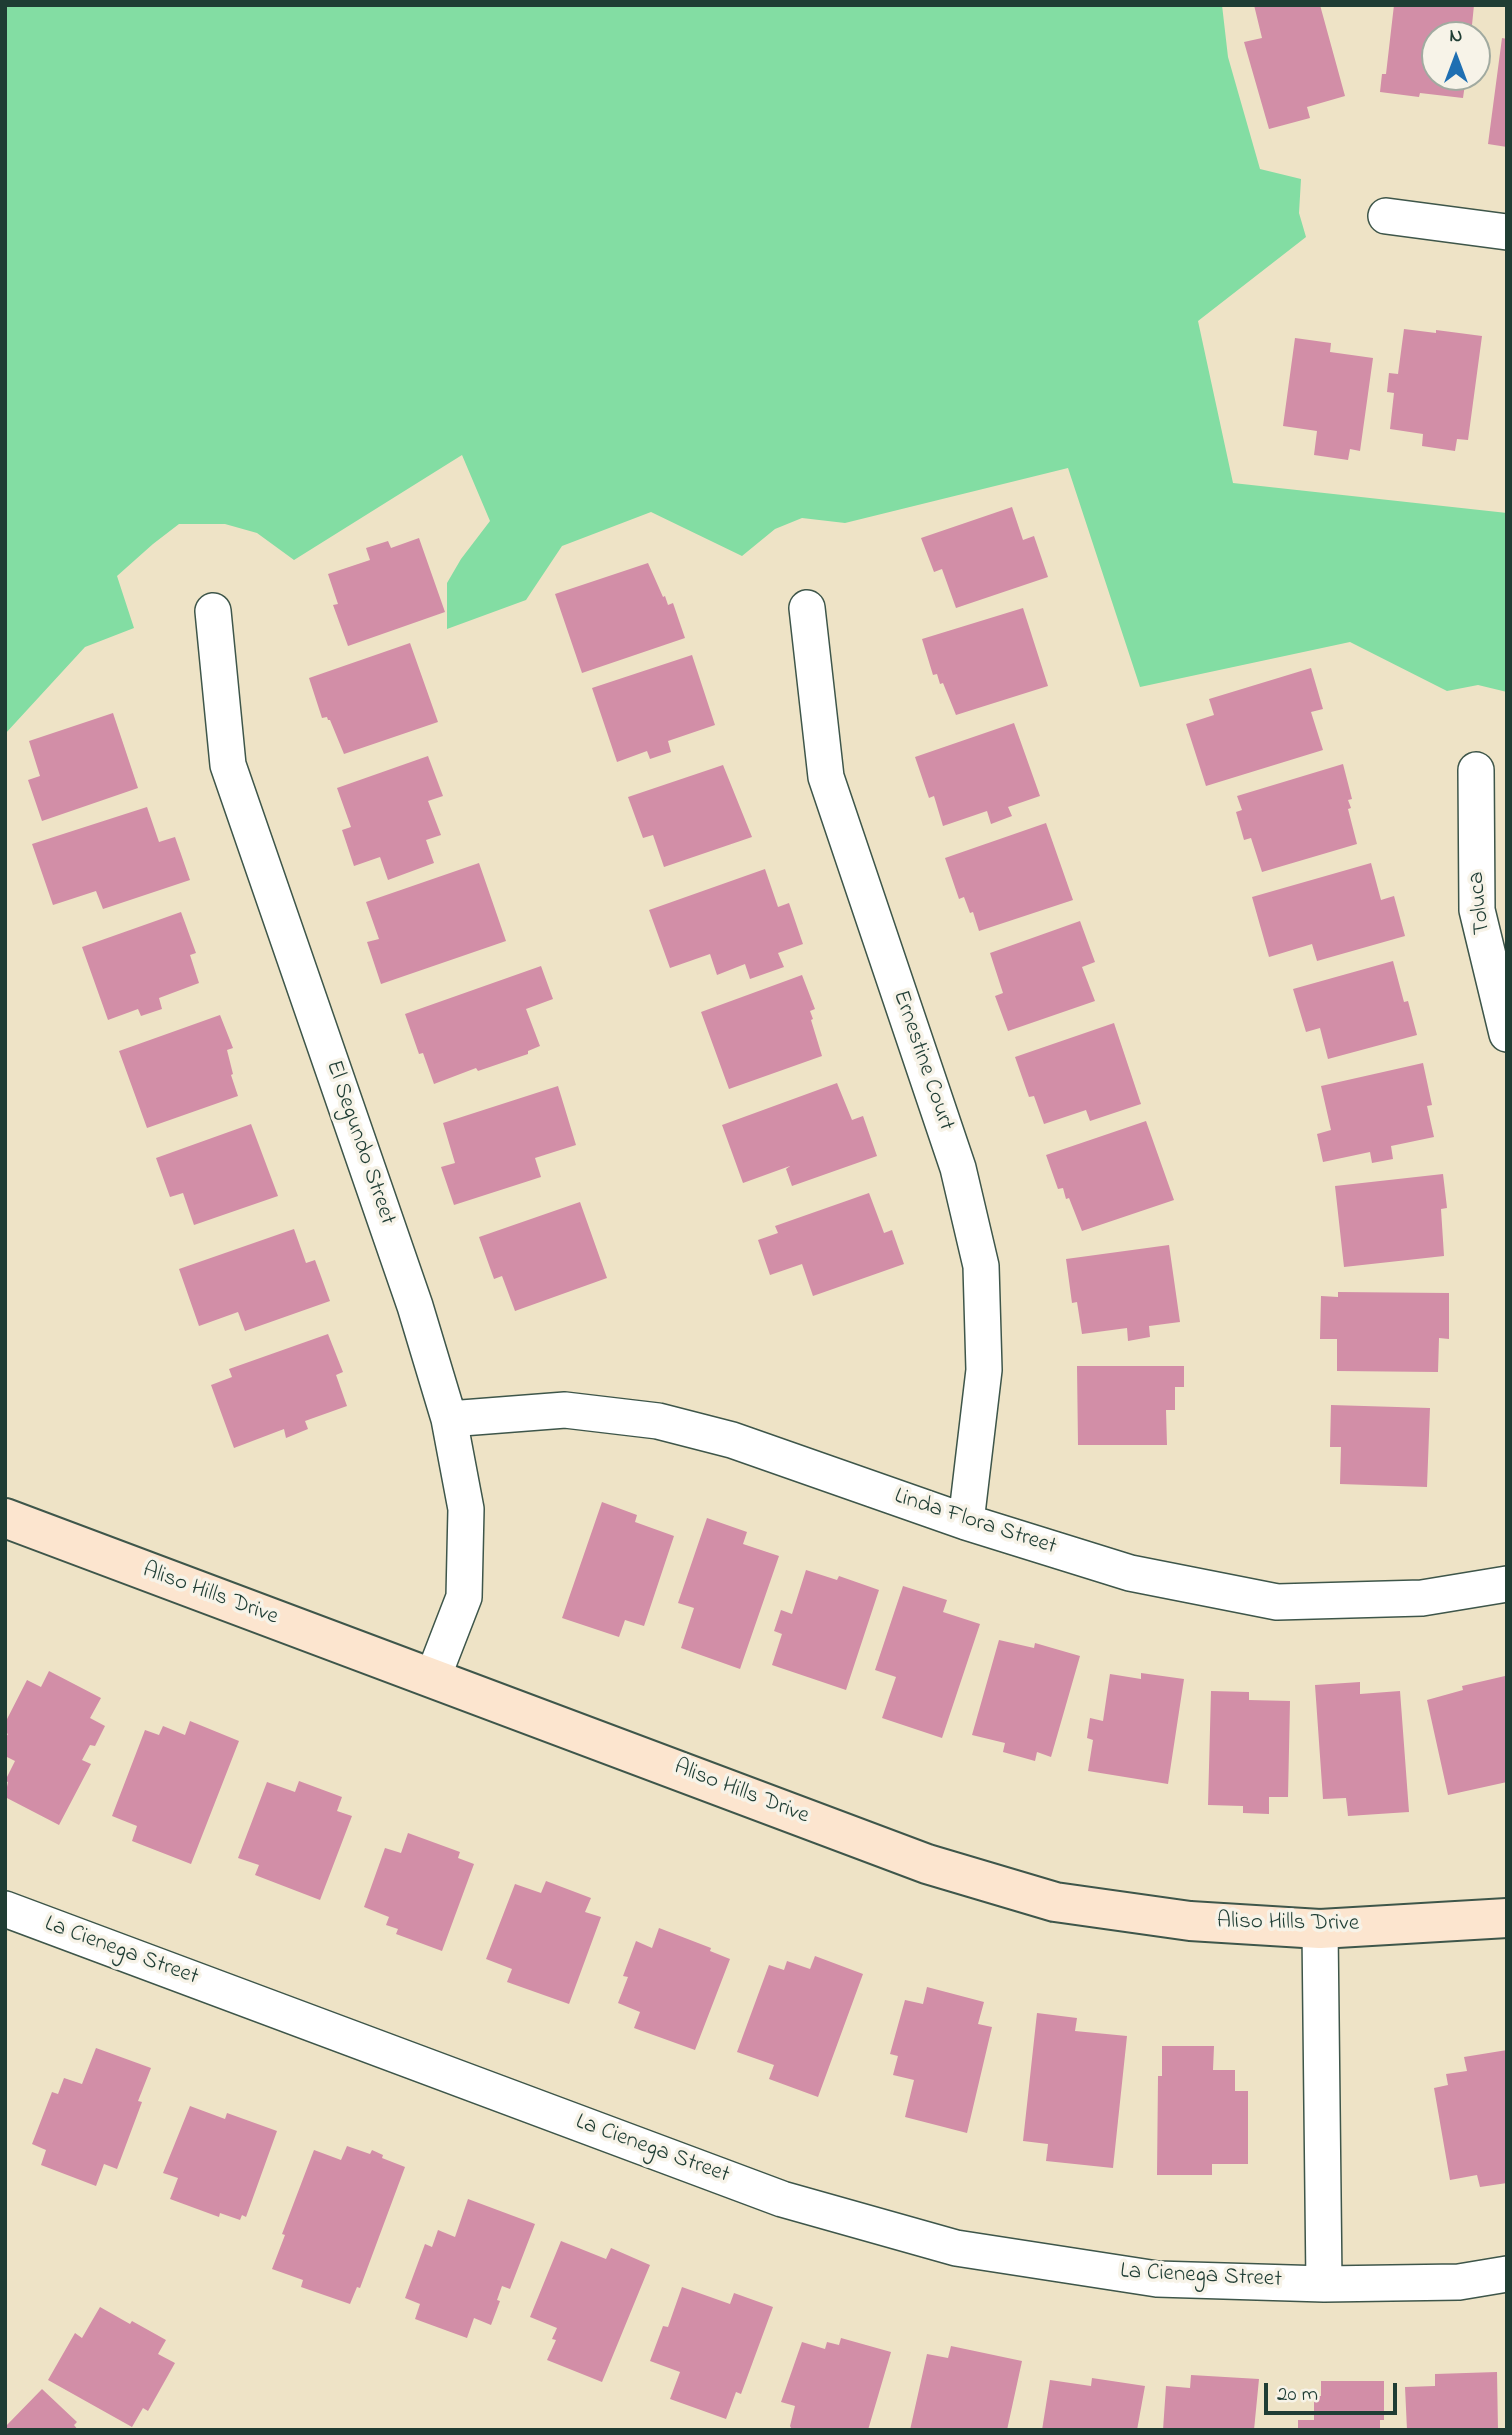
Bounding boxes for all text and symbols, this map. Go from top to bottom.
north arrow [1421,21,1491,91]
text: N [1450,23,1462,50]
street label: Toluca [1464,870,1498,936]
street label: Ernestine Court [885,987,959,1135]
street label: El Segundo Street [318,1057,400,1229]
street label: Linda Flora Street [890,1484,1060,1562]
street label: Aliso Hills Drive [138,1558,282,1632]
street label: Aliso Hills Drive [670,1755,812,1831]
street label: Aliso Hills Drive [1217,1909,1359,1939]
street label: La Cienega Street [40,1911,202,1993]
street label: La Cienega Street [571,2109,733,2191]
street label: La Cienega Street [1119,2259,1283,2295]
scale bar [1267,2368,1400,2412]
text: 20 m [1277,2380,1318,2410]

